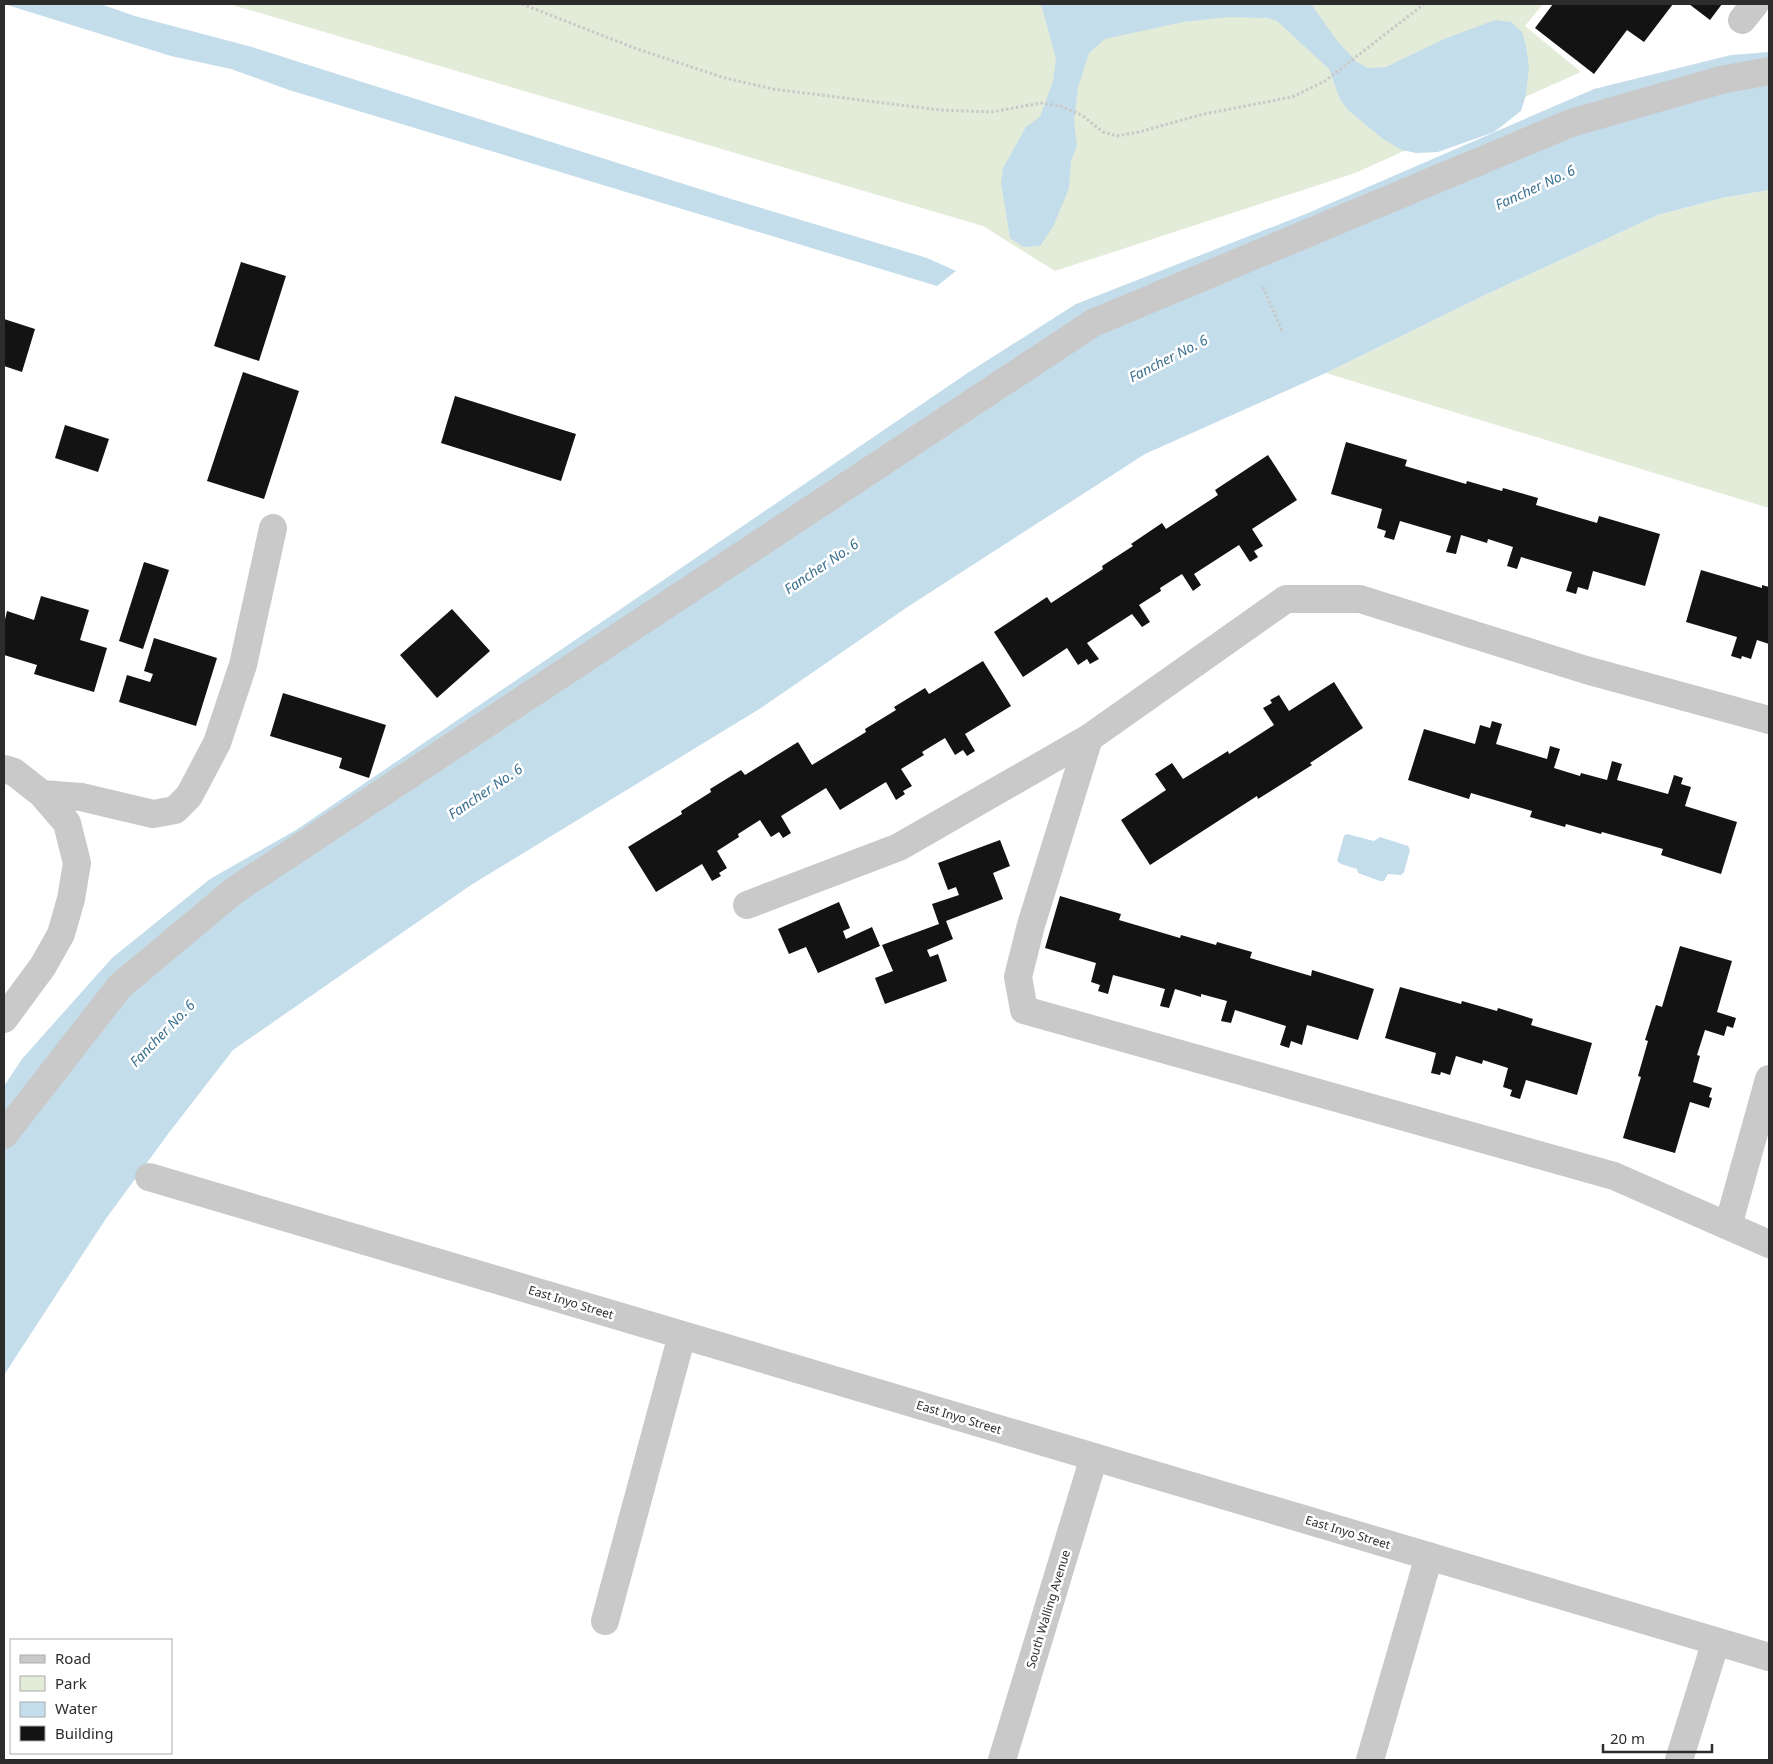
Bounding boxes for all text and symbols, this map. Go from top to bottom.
water label: Fancher No. 6 [1492,160,1578,214]
water label: Fancher No. 6 [1125,330,1211,386]
water label: Fancher No. 6 [780,534,862,598]
water label: Fancher No. 6 [444,759,526,823]
water label: Fancher No. 6 [125,995,199,1071]
street label: East Inyo Street [526,1281,616,1323]
street label: East Inyo Street [914,1396,1004,1438]
street label: East Inyo Street [1303,1511,1393,1553]
street label: South Walling Avenue [1022,1547,1074,1670]
legend [10,1639,172,1754]
text: Road [55,1648,91,1668]
text: Park [55,1673,87,1693]
text: Water [55,1698,97,1718]
scale bar [1603,1722,1712,1754]
text: Building [55,1723,113,1743]
text: 20 m [1610,1728,1645,1748]

